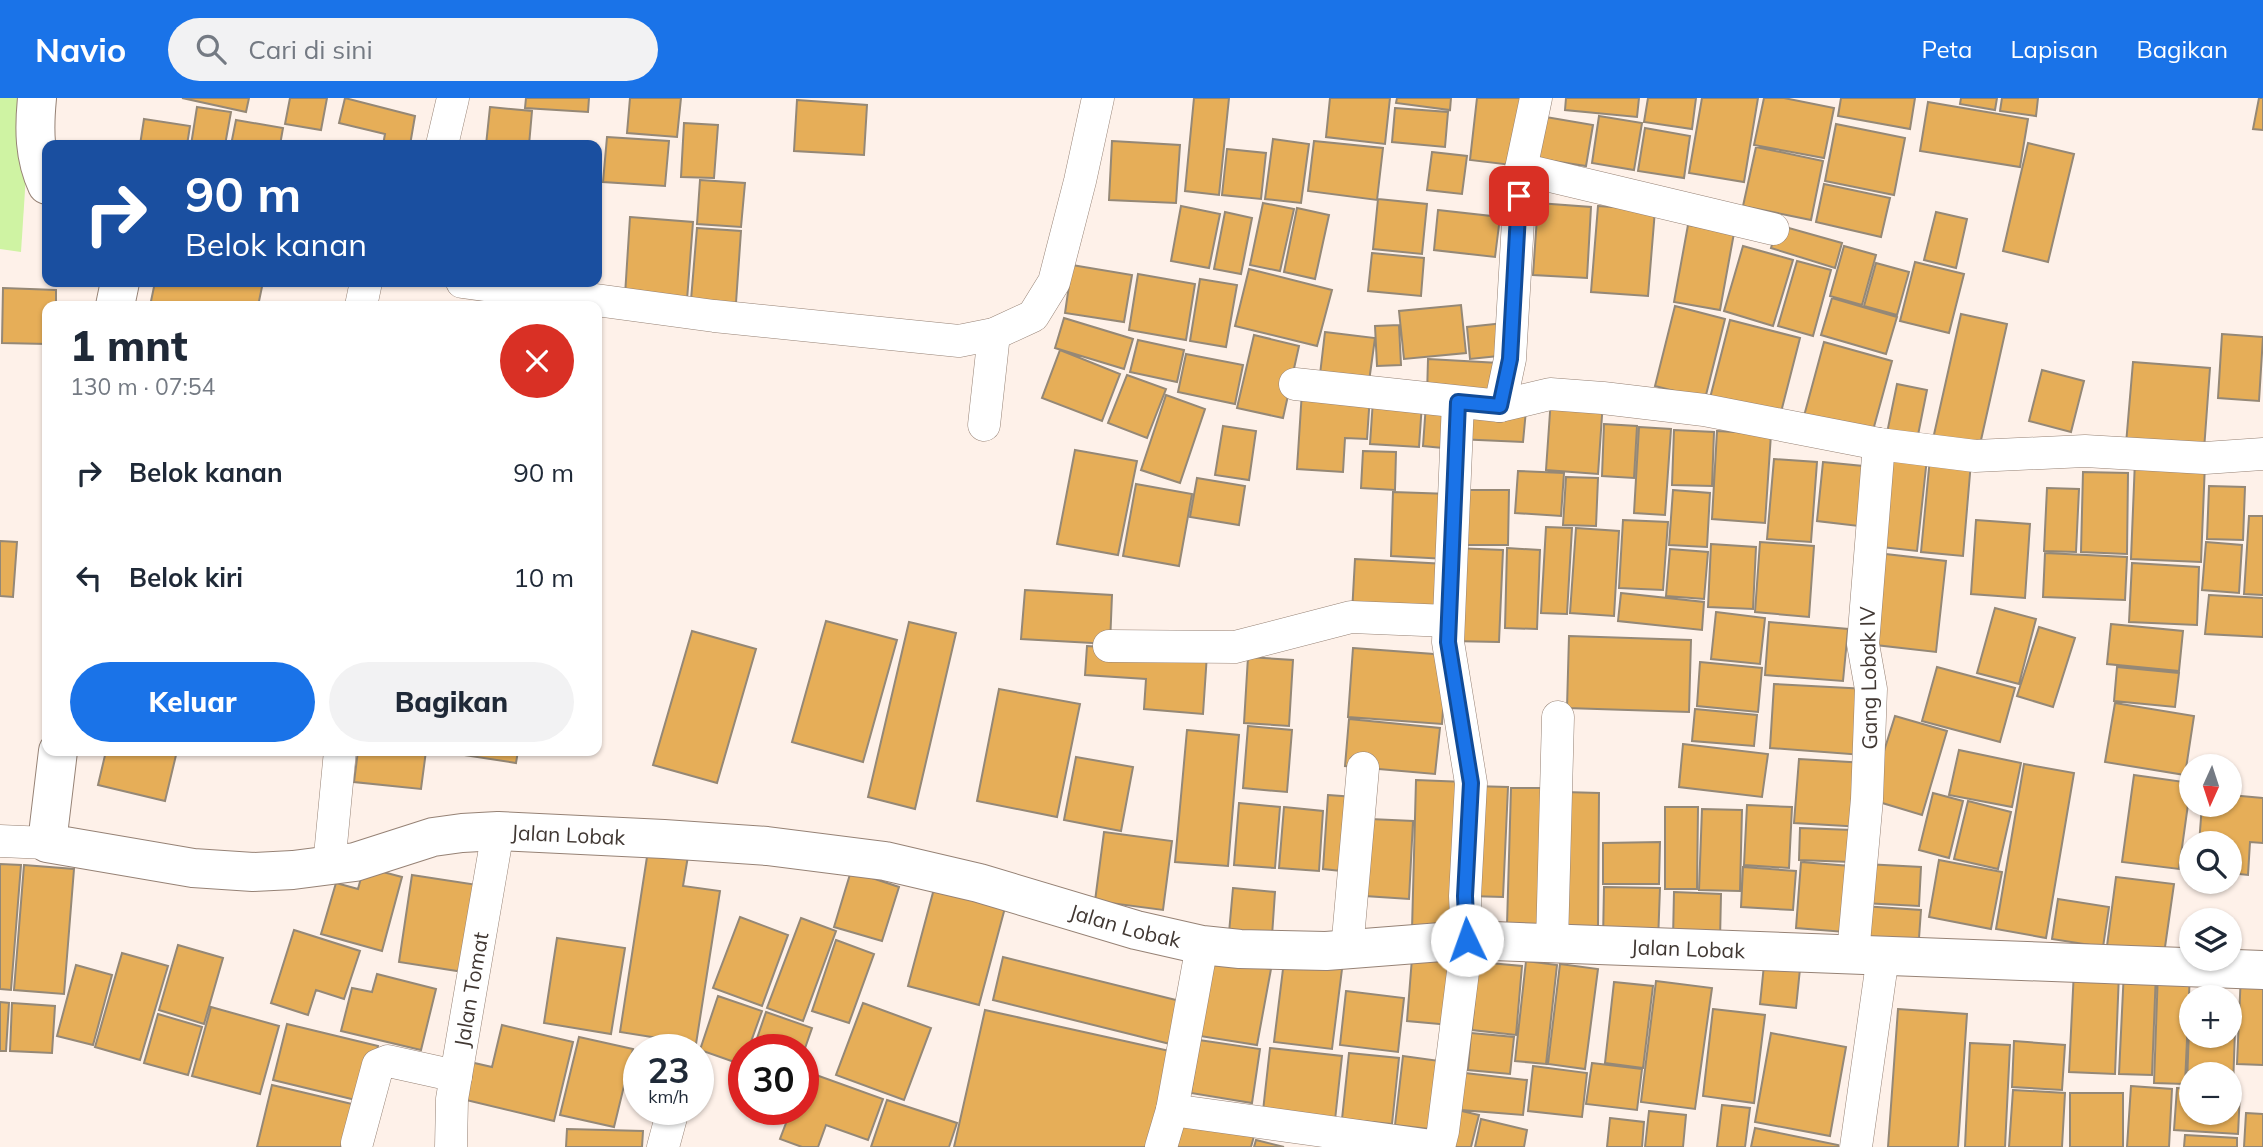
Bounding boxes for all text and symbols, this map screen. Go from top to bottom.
search box [168,18,658,81]
text: Navio [35,29,126,70]
icon: search [192,30,230,68]
text: Cari di sini [248,33,373,66]
text: Peta [1921,34,1972,64]
text: Lapisan [2010,34,2098,64]
text: Bagikan [2136,34,2228,64]
text: 90 m [185,163,301,224]
pin [1489,166,1549,226]
icon: right [70,168,161,259]
icon: arrive [1500,177,1538,215]
text: Belok kanan [185,224,367,264]
text: 1 mnt [70,319,188,372]
button: close [500,324,574,398]
text: 130 m · 07:54 [70,372,215,401]
icon: right [70,454,108,492]
text: Belok kanan [129,456,283,489]
text: 90 m [513,456,574,489]
icon: left [70,559,108,597]
text: Belok kiri [129,561,243,594]
text: 10 m [513,561,574,594]
street label: Gang Lobak IV [1854,606,1882,750]
button: Keluar [70,662,315,742]
button: Bagikan [329,662,574,742]
north arrow [2179,754,2242,817]
map controls [2179,754,2242,1125]
street label: Jalan Lobak [510,819,626,850]
button: search [2179,831,2242,894]
street label: Jalan Lobak [1066,898,1184,953]
position arrow [1430,903,1504,977]
button: layers [2179,908,2242,971]
street label: Jalan Tomat [448,930,493,1049]
street label: Jalan Lobak [1630,933,1746,963]
button: + [2179,985,2242,1048]
speed limit sign: 30 [728,1034,819,1125]
text: 23 [647,1048,690,1092]
button: − [2179,1062,2242,1125]
text: km/h [648,1085,689,1108]

